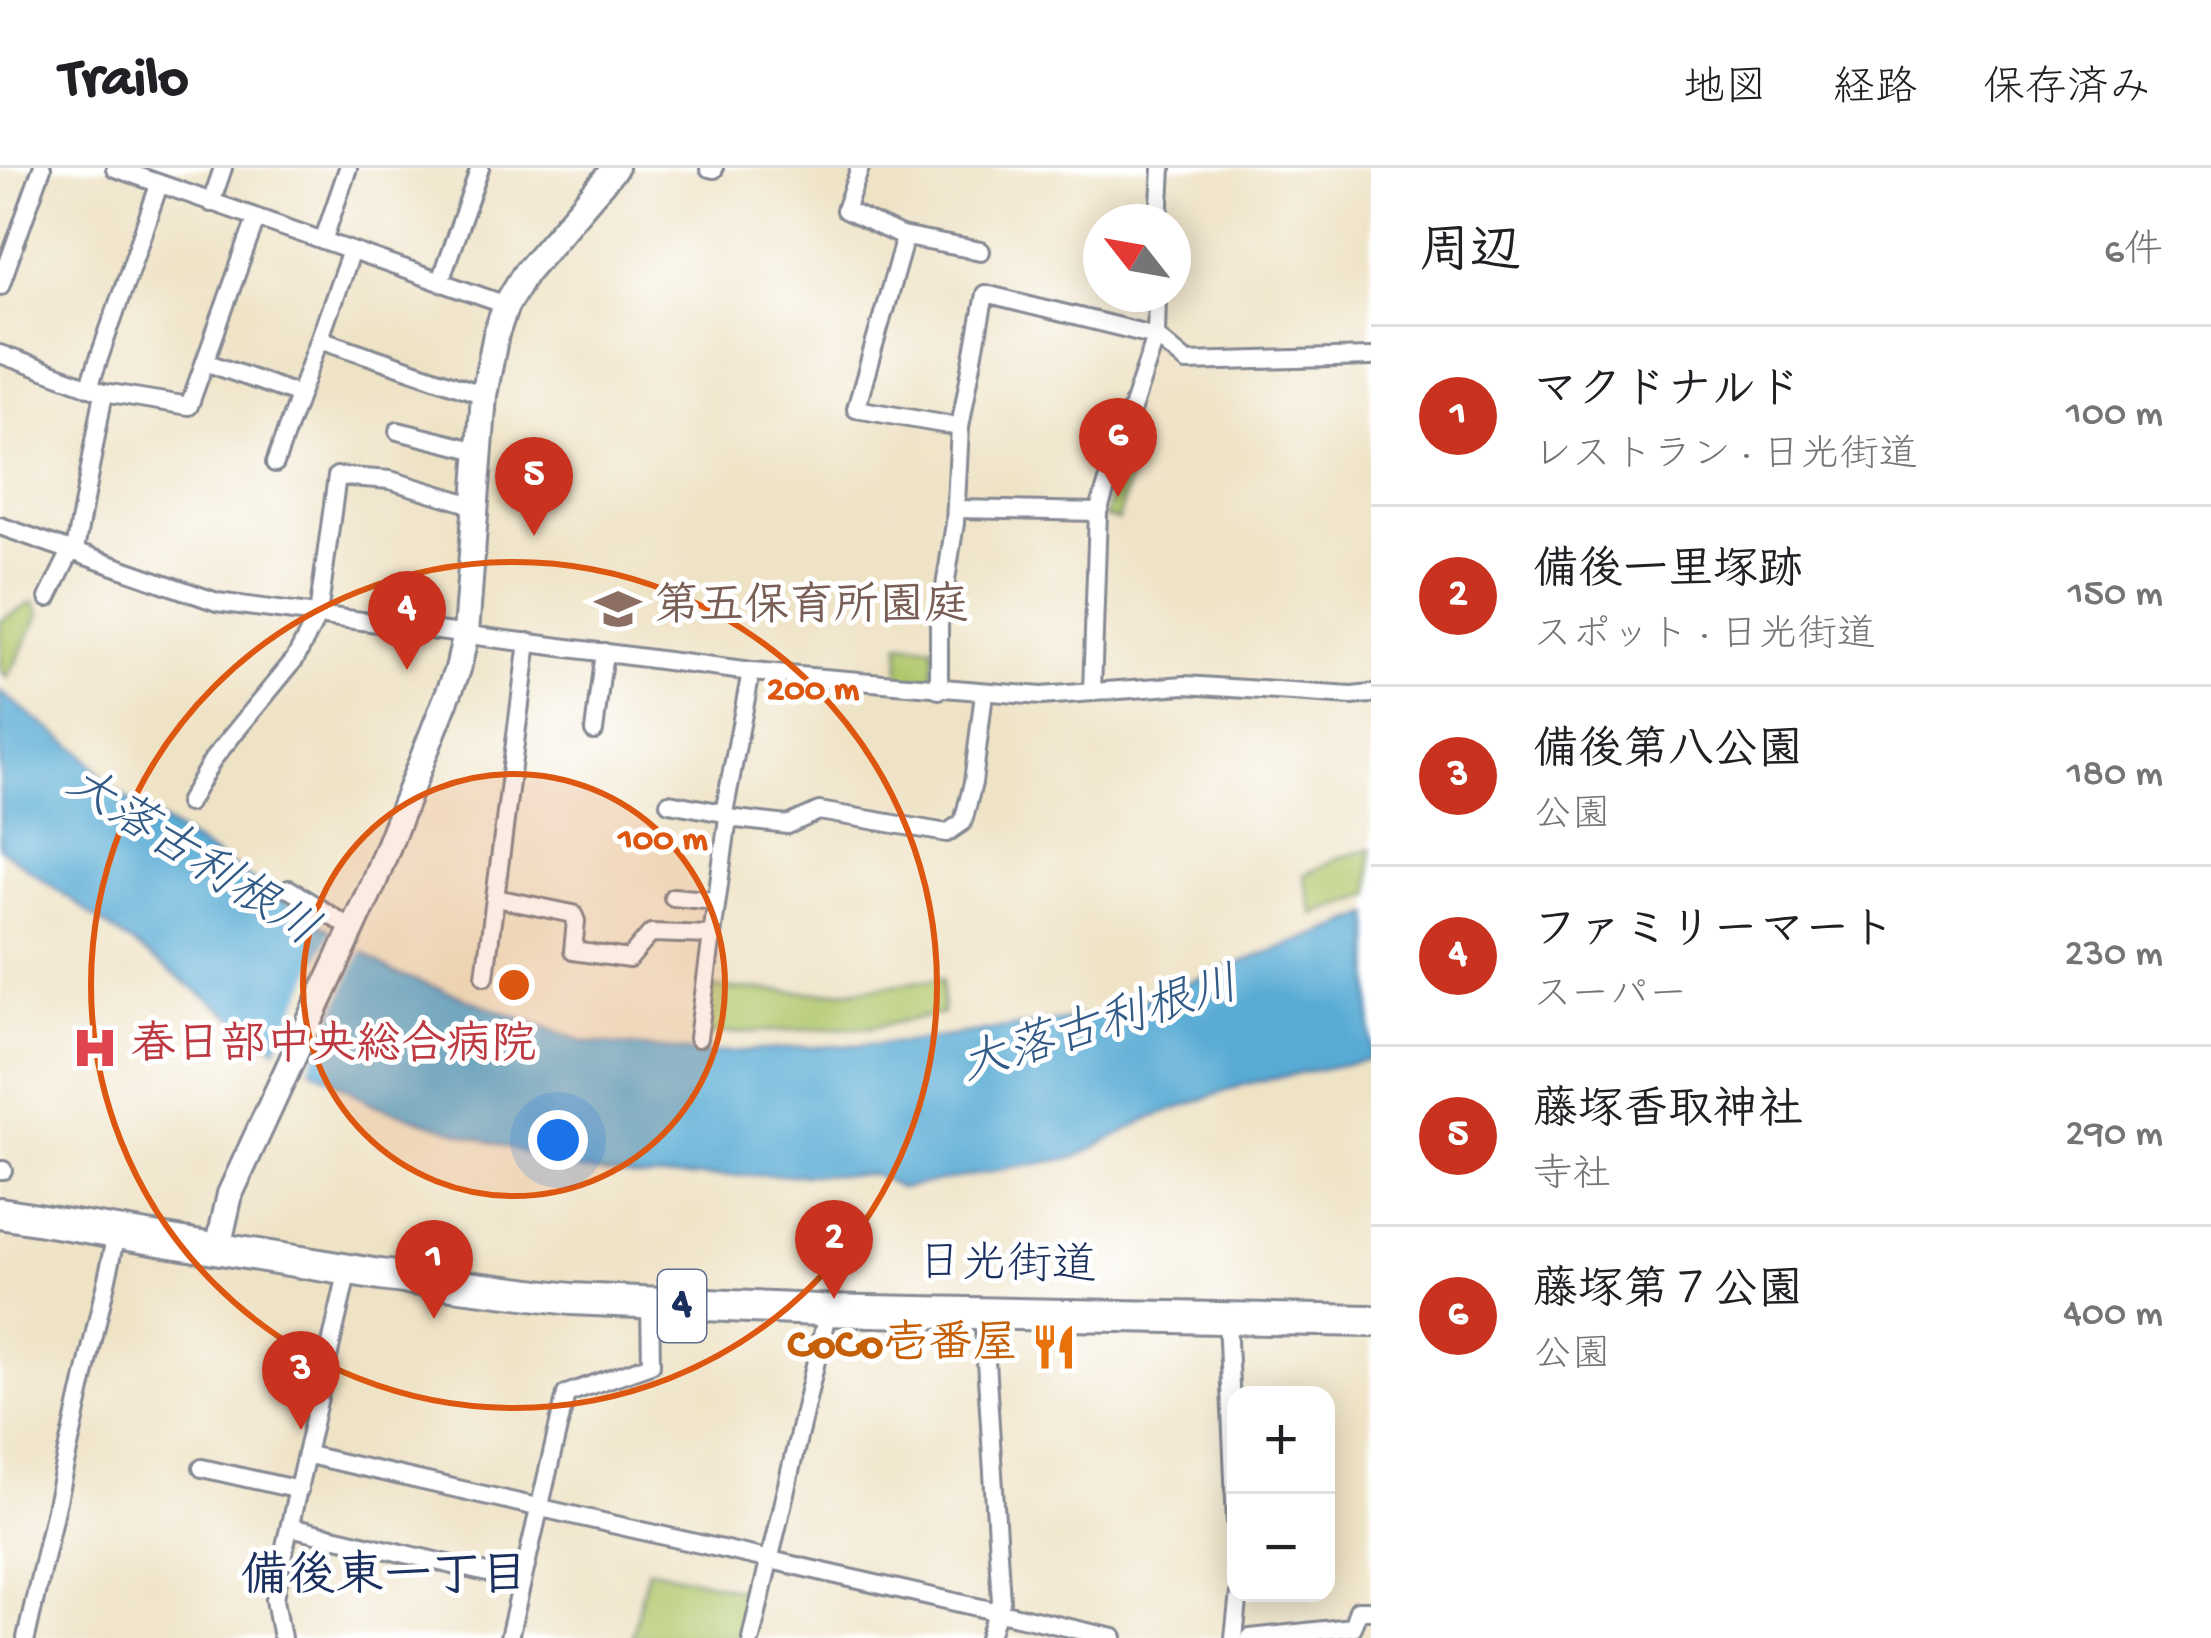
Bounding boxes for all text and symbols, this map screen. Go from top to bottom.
text: Trailo [60,49,188,116]
text: 地図 [1683,67,1767,116]
text: 経路 [1833,67,1917,116]
text: 保存済み [1983,67,2151,116]
north arrow [1083,204,1191,312]
text: 周辺 [1419,226,1521,286]
text: 6件 [2104,231,2163,277]
text: マクドナルド [1533,367,1801,420]
text: 1 [1450,393,1466,439]
text: 100 m [2066,393,2163,439]
pin: 6 [1079,398,1157,497]
text: レストラン · 日光街道 [1533,435,1918,481]
pin: 5 [495,437,573,536]
text: 備後一里塚跡 [1533,547,1803,600]
pin: 4 [368,571,446,670]
text: 2 [1448,573,1468,619]
text: 150 m [2068,573,2163,619]
place label: 第五保育所園庭 [654,581,969,636]
school or university icon: 第五保育所園庭 [593,584,643,634]
text: スポット · 日光街道 [1533,615,1876,661]
text: 200 m [767,670,860,713]
text: 備後第八公園 [1533,727,1803,780]
text: 3 [1448,753,1468,799]
text: 180 m [2067,753,2163,799]
water label: 大落古利根川 [54,756,327,962]
text: 公園 [1533,795,1611,841]
text: 100 m [616,820,708,863]
text: ファミリーマート [1533,907,1895,960]
text: 4 [1449,933,1467,979]
text: 230 m [2065,933,2163,979]
water label: 大落古利根川 [954,958,1247,1098]
centre of rings [493,964,535,1006]
text: スーパー [1533,975,1687,1021]
place label: 春日部中央総合病院 [131,1019,536,1075]
hospital icon: 春日部中央総合病院 [70,1023,120,1073]
text: 藤塚香取神社 [1533,1087,1803,1140]
your location [528,1110,588,1170]
text: 5 [1448,1113,1468,1159]
text: 290 m [2065,1113,2163,1159]
text: 寺社 [1533,1155,1611,1201]
pin: 2 [795,1200,873,1299]
pin: 1 [395,1220,473,1319]
street label: 日光街道 [917,1239,1097,1296]
text: 藤塚第７公園 [1533,1267,1803,1320]
road number: 4 [658,1270,706,1342]
text: 6 [1448,1293,1468,1339]
text: 400 m [2063,1293,2163,1339]
place label: CoCo壱番屋 [788,1319,1018,1374]
restaurant icon: CoCo壱番屋 [1029,1322,1079,1372]
pin: 3 [262,1331,340,1430]
text: 公園 [1533,1335,1611,1381]
map controls [1227,1386,1335,1602]
button: + [1227,1386,1335,1494]
button: − [1227,1494,1335,1602]
district label: 備後東一丁目 [240,1549,528,1609]

